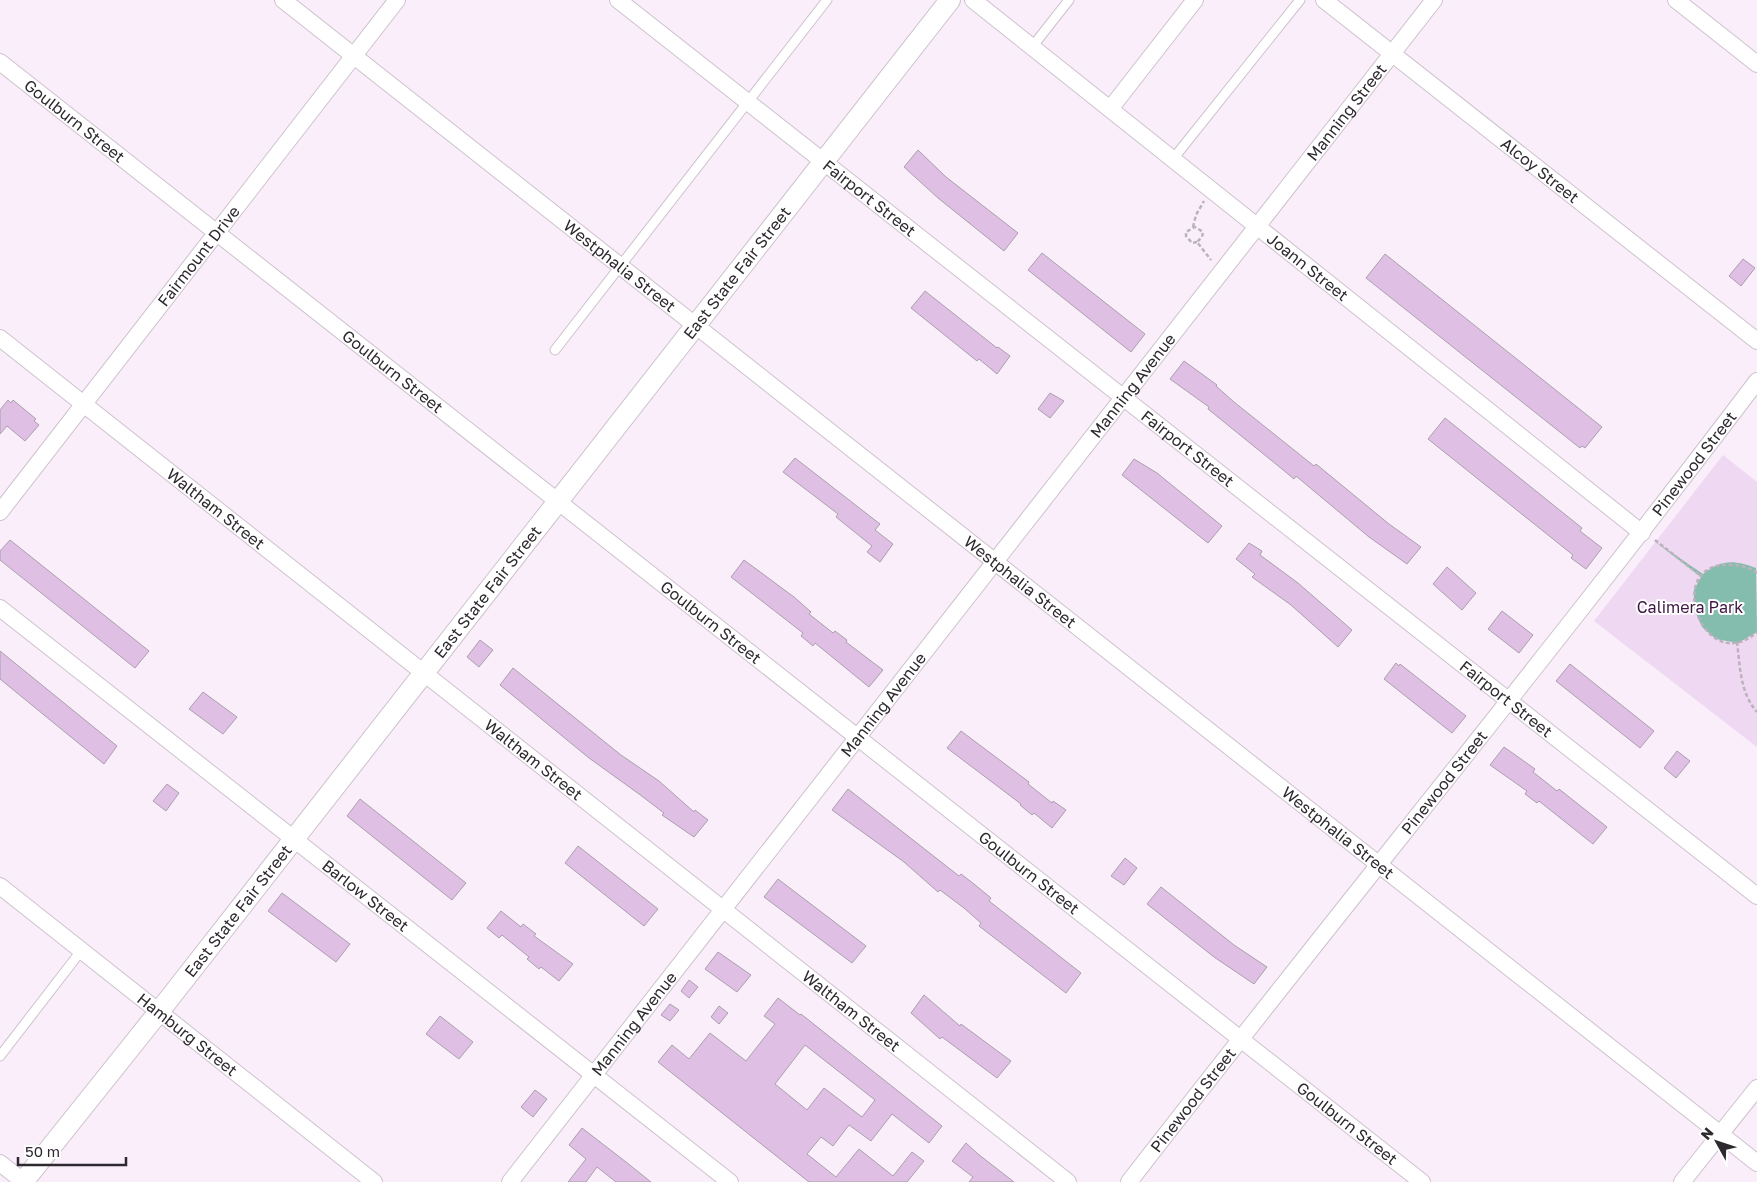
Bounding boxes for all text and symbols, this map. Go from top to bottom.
street label: Manning Street [1302,60,1391,165]
street label: Goulburn Street [20,75,129,167]
street label: Alcoy Street [1497,133,1583,207]
street label: Fairport Street [819,155,920,241]
street label: Fairmount Drive [153,202,244,310]
street label: East State Fair Street [679,202,795,343]
street label: Westphalia Street [560,215,680,316]
street label: Joann Street [1263,228,1353,305]
street label: Goulburn Street [338,326,447,417]
street label: Manning Avenue [1086,329,1180,442]
street label: Fairport Street [1137,406,1238,491]
street label: Pinewood Street [1647,407,1741,520]
street label: Waltham Street [163,464,269,553]
street label: East State Fair Street [429,522,545,662]
street label: Westphalia Street [960,531,1080,632]
street label: Goulburn Street [657,576,765,668]
park label: Calimera Park [1637,597,1743,617]
street label: Manning Avenue [836,648,930,761]
street label: Fairport Street [1456,656,1557,741]
street label: Waltham Street [480,715,587,804]
street label: Pinewood Street [1397,726,1491,838]
street label: Westphalia Street [1278,782,1398,883]
street label: Goulburn Street [975,827,1084,918]
street label: East State Fair Street [180,841,296,981]
street label: Barlow Street [318,855,413,936]
street label: Waltham Street [798,966,904,1056]
street label: Manning Avenue [587,967,681,1080]
street label: Hamburg Street [133,989,242,1080]
street label: Pinewood Street [1146,1044,1240,1156]
street label: Goulburn Street [1293,1077,1402,1169]
north arrow [1692,1117,1742,1167]
text: N [1697,1124,1717,1143]
scale bar [18,1134,125,1166]
text: 50 m [25,1142,60,1160]

